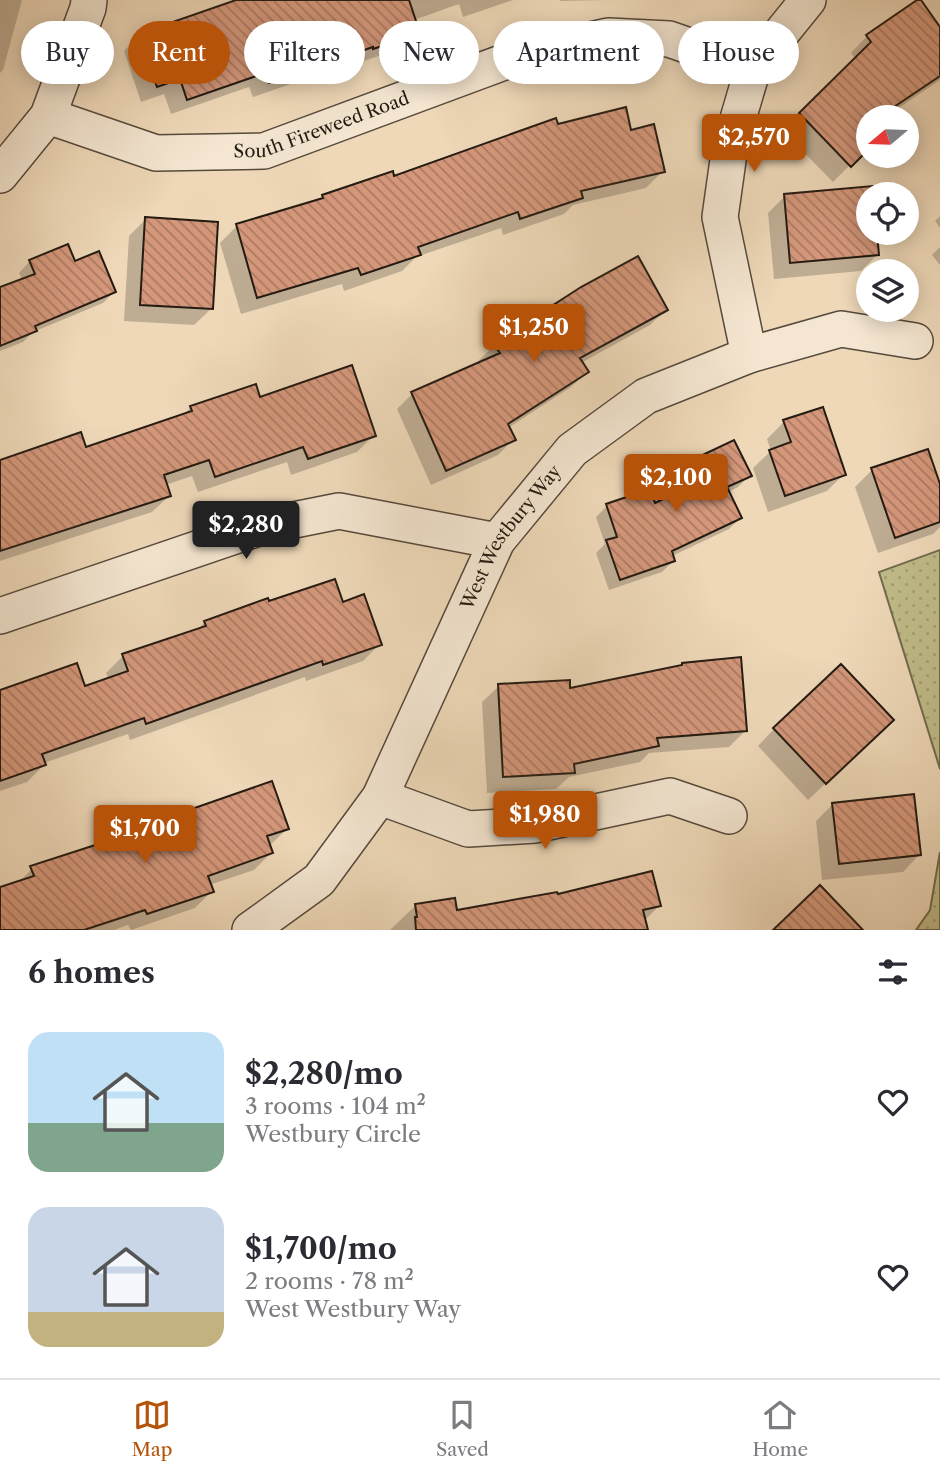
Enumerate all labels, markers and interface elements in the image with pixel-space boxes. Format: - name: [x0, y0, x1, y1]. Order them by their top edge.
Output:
- chip: Buy: [21, 21, 114, 84]
- chip: Rent: [128, 21, 230, 84]
- chip: Filters: [244, 21, 365, 84]
- chip: New: [379, 21, 479, 84]
- chip: Apartment: [493, 21, 664, 84]
- chip: House: [678, 21, 799, 84]
- street label: South Fireweed Road: [233, 87, 412, 163]
- north arrow: [856, 105, 919, 168]
- map controls: [856, 105, 919, 322]
- pin: $2,570: [697, 114, 811, 174]
- text: $2,570: [718, 123, 790, 151]
- button: locate: [856, 182, 919, 245]
- button: layers: [856, 259, 919, 322]
- pin: $1,250: [477, 304, 591, 364]
- text: $1,250: [499, 313, 569, 341]
- pin: $2,100: [619, 454, 733, 514]
- street label: West Westbury Way: [456, 460, 566, 614]
- text: $2,100: [640, 463, 712, 491]
- pin: $2,280: [189, 502, 303, 561]
- text: $2,280: [208, 510, 284, 538]
- pin: $1,980: [488, 792, 602, 851]
- text: $1,980: [509, 800, 581, 828]
- pin: $1,700: [88, 806, 202, 865]
- text: $1,700: [110, 814, 180, 842]
- icon: filters: [874, 953, 912, 991]
- text: 6 homes: [28, 954, 155, 991]
- text: $2,280/mo: [245, 1055, 403, 1092]
- icon: home: [84, 1060, 168, 1144]
- icon: heart: [874, 1083, 912, 1121]
- text: 3 rooms · 104 m²: [245, 1092, 426, 1120]
- text: Westbury Circle: [245, 1120, 421, 1148]
- text: $1,700/mo: [245, 1230, 397, 1267]
- icon: home: [84, 1235, 168, 1319]
- icon: heart: [874, 1258, 912, 1296]
- text: 2 rooms · 78 m²: [245, 1267, 414, 1295]
- text: West Westbury Way: [245, 1295, 461, 1323]
- tab: Map: [132, 1396, 173, 1461]
- tab: Saved: [436, 1396, 489, 1461]
- tab: Home: [752, 1396, 808, 1461]

